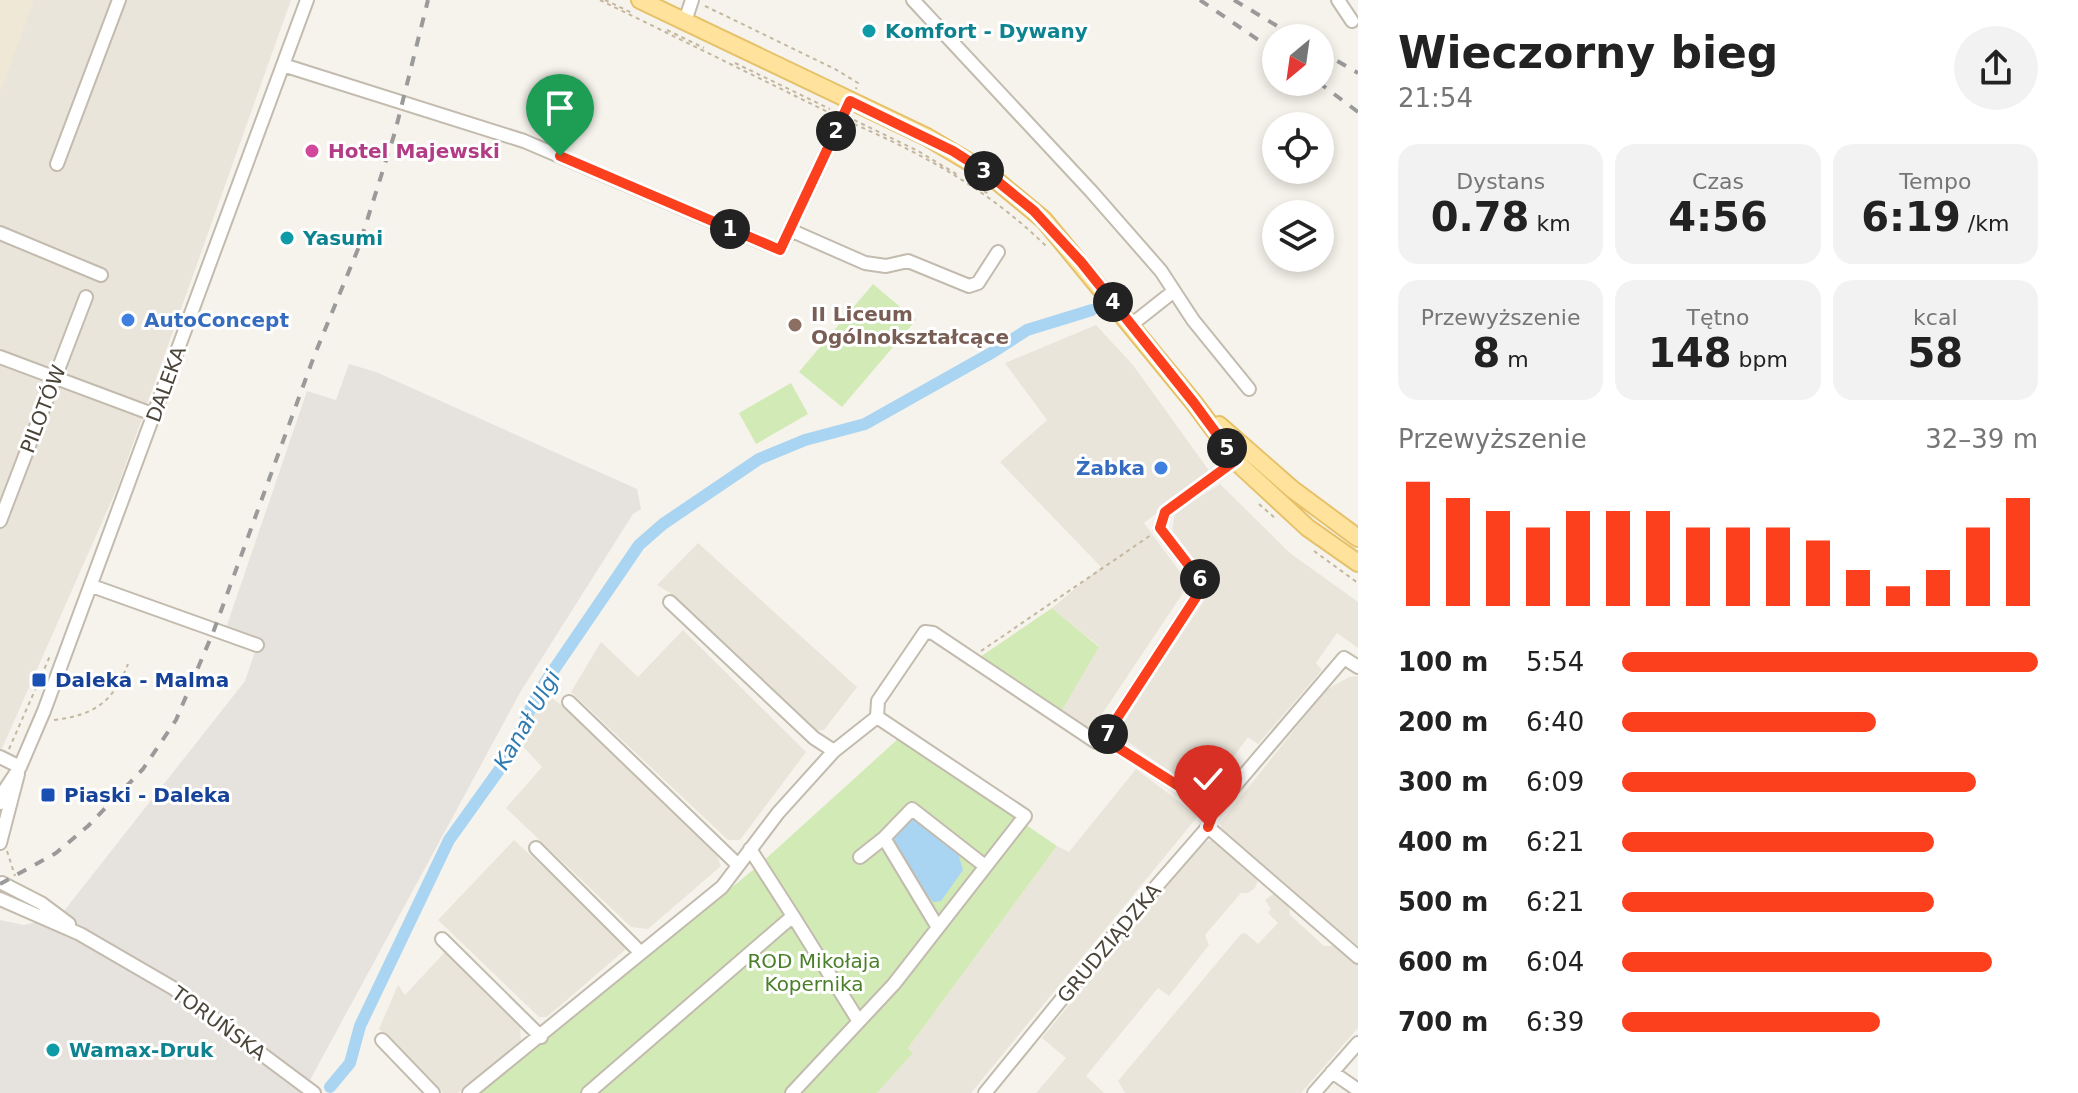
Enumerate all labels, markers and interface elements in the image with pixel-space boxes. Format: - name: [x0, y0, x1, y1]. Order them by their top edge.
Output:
- place label: Komfort - Dywany: [885, 19, 1088, 43]
- marker: Komfort - Dywany: [860, 22, 878, 40]
- north arrow: [1262, 24, 1334, 96]
- map controls: [1262, 24, 1334, 272]
- button: share: [1954, 26, 2038, 110]
- text: Wieczorny bieg: [1398, 27, 1778, 78]
- pin: [526, 74, 594, 156]
- text: 21:54: [1398, 83, 1473, 113]
- icon: arrive: [538, 86, 582, 130]
- pin: 2: [816, 111, 856, 151]
- button: locate: [1262, 112, 1334, 184]
- text: 2: [828, 118, 844, 143]
- place label: Hotel Majewski: [328, 139, 500, 163]
- marker: Hotel Majewski: [303, 142, 321, 160]
- pin: 3: [964, 151, 1004, 191]
- text: 3: [976, 158, 992, 183]
- text: Dystans: [1456, 169, 1545, 194]
- text: Czas: [1692, 169, 1744, 194]
- text: Tempo: [1899, 169, 1971, 194]
- text: 0.78: [1431, 194, 1529, 240]
- text: 4:56: [1668, 194, 1768, 240]
- text: 6:19: [1861, 194, 1961, 240]
- button: layers: [1262, 200, 1334, 272]
- pin: 1: [710, 209, 750, 249]
- text: km: [1529, 211, 1571, 236]
- text: /km: [1961, 211, 2009, 236]
- text: 1: [722, 216, 738, 241]
- place label: Yasumi: [302, 226, 383, 250]
- marker: Yasumi: [278, 229, 296, 247]
- pin: 4: [1093, 282, 1133, 322]
- text: 4: [1105, 289, 1121, 314]
- place label: II Liceum Ogólnokształcące: [811, 302, 1009, 349]
- text: Przewyższenie: [1421, 305, 1581, 330]
- text: Tętno: [1686, 305, 1750, 330]
- text: kcal: [1913, 305, 1958, 330]
- place label: AutoConcept: [144, 308, 289, 332]
- marker: AutoConcept: [119, 311, 137, 329]
- marker: II Liceum Ogólnokształcące: [786, 316, 804, 334]
- text: 8: [1473, 330, 1500, 376]
- text: 148: [1648, 330, 1732, 376]
- text: 58: [1907, 330, 1963, 376]
- street label: DALEKA: [141, 343, 191, 425]
- text: m: [1500, 347, 1529, 372]
- text: bpm: [1732, 347, 1788, 372]
- street label: PILOTÓW: [15, 362, 71, 456]
- text: Przewyższenie: [1398, 424, 1587, 454]
- text: 32–39 m: [1925, 424, 2038, 454]
- pin: 5: [1207, 428, 1247, 468]
- text: 5: [1219, 435, 1235, 460]
- place label: Żabka: [1076, 456, 1145, 480]
- marker: Żabka: [1152, 459, 1170, 477]
- pin: 6: [1180, 559, 1220, 599]
- text: 6: [1192, 566, 1208, 591]
- text: 100 m: [1398, 647, 1488, 677]
- text: 5:54: [1526, 647, 1584, 677]
- water label: Kanał Ulgi: [489, 666, 565, 774]
- place label: Daleka - Malma: [55, 668, 229, 692]
- marker: Daleka - Malma: [30, 671, 48, 689]
- text: 200 m: [1398, 707, 1488, 737]
- text: 6:40: [1526, 707, 1584, 737]
- pin: 7: [1088, 714, 1128, 754]
- text: 7: [1100, 721, 1116, 746]
- pin: [1174, 745, 1242, 827]
- icon: check: [1186, 757, 1230, 801]
- text: 300 m: [1398, 767, 1488, 797]
- text: 6:09: [1526, 767, 1584, 797]
- place label: Piaski - Daleka: [64, 783, 231, 807]
- marker: Piaski - Daleka: [39, 786, 57, 804]
- text: 400 m: [1398, 827, 1488, 857]
- text: 6:21: [1526, 827, 1584, 857]
- street label: GRUDZIĄDZKA: [1052, 878, 1166, 1008]
- text: 500 m: [1398, 887, 1488, 917]
- text: 6:21: [1526, 887, 1584, 917]
- text: 600 m: [1398, 947, 1488, 977]
- text: 6:04: [1526, 947, 1584, 977]
- park label: ROD Mikołaja Kopernika: [747, 949, 881, 996]
- street label: TORUŃSKA: [166, 980, 271, 1065]
- text: 700 m: [1398, 1007, 1488, 1037]
- text: 6:39: [1526, 1007, 1584, 1037]
- place label: Wamax-Druk: [69, 1038, 214, 1062]
- marker: Wamax-Druk: [44, 1041, 62, 1059]

